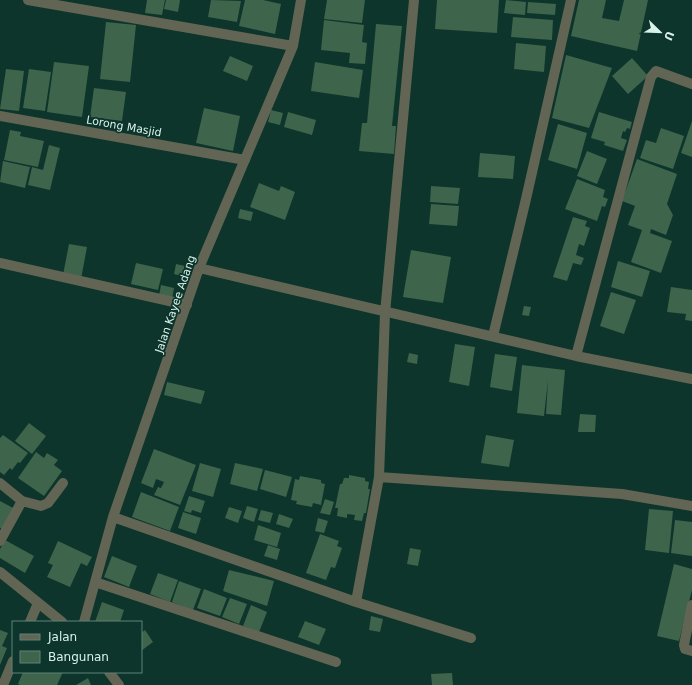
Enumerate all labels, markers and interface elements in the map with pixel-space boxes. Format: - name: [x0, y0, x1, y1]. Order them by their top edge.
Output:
- north arrow: [640, 12, 680, 52]
- text: U: [661, 29, 676, 42]
- street label: Lorong Masjid: [85, 113, 163, 140]
- street label: Jalan Kayee Adang: [152, 254, 198, 356]
- legend: [12, 621, 142, 673]
- text: Jalan: [47, 630, 77, 644]
- text: Bangunan: [48, 650, 109, 664]

